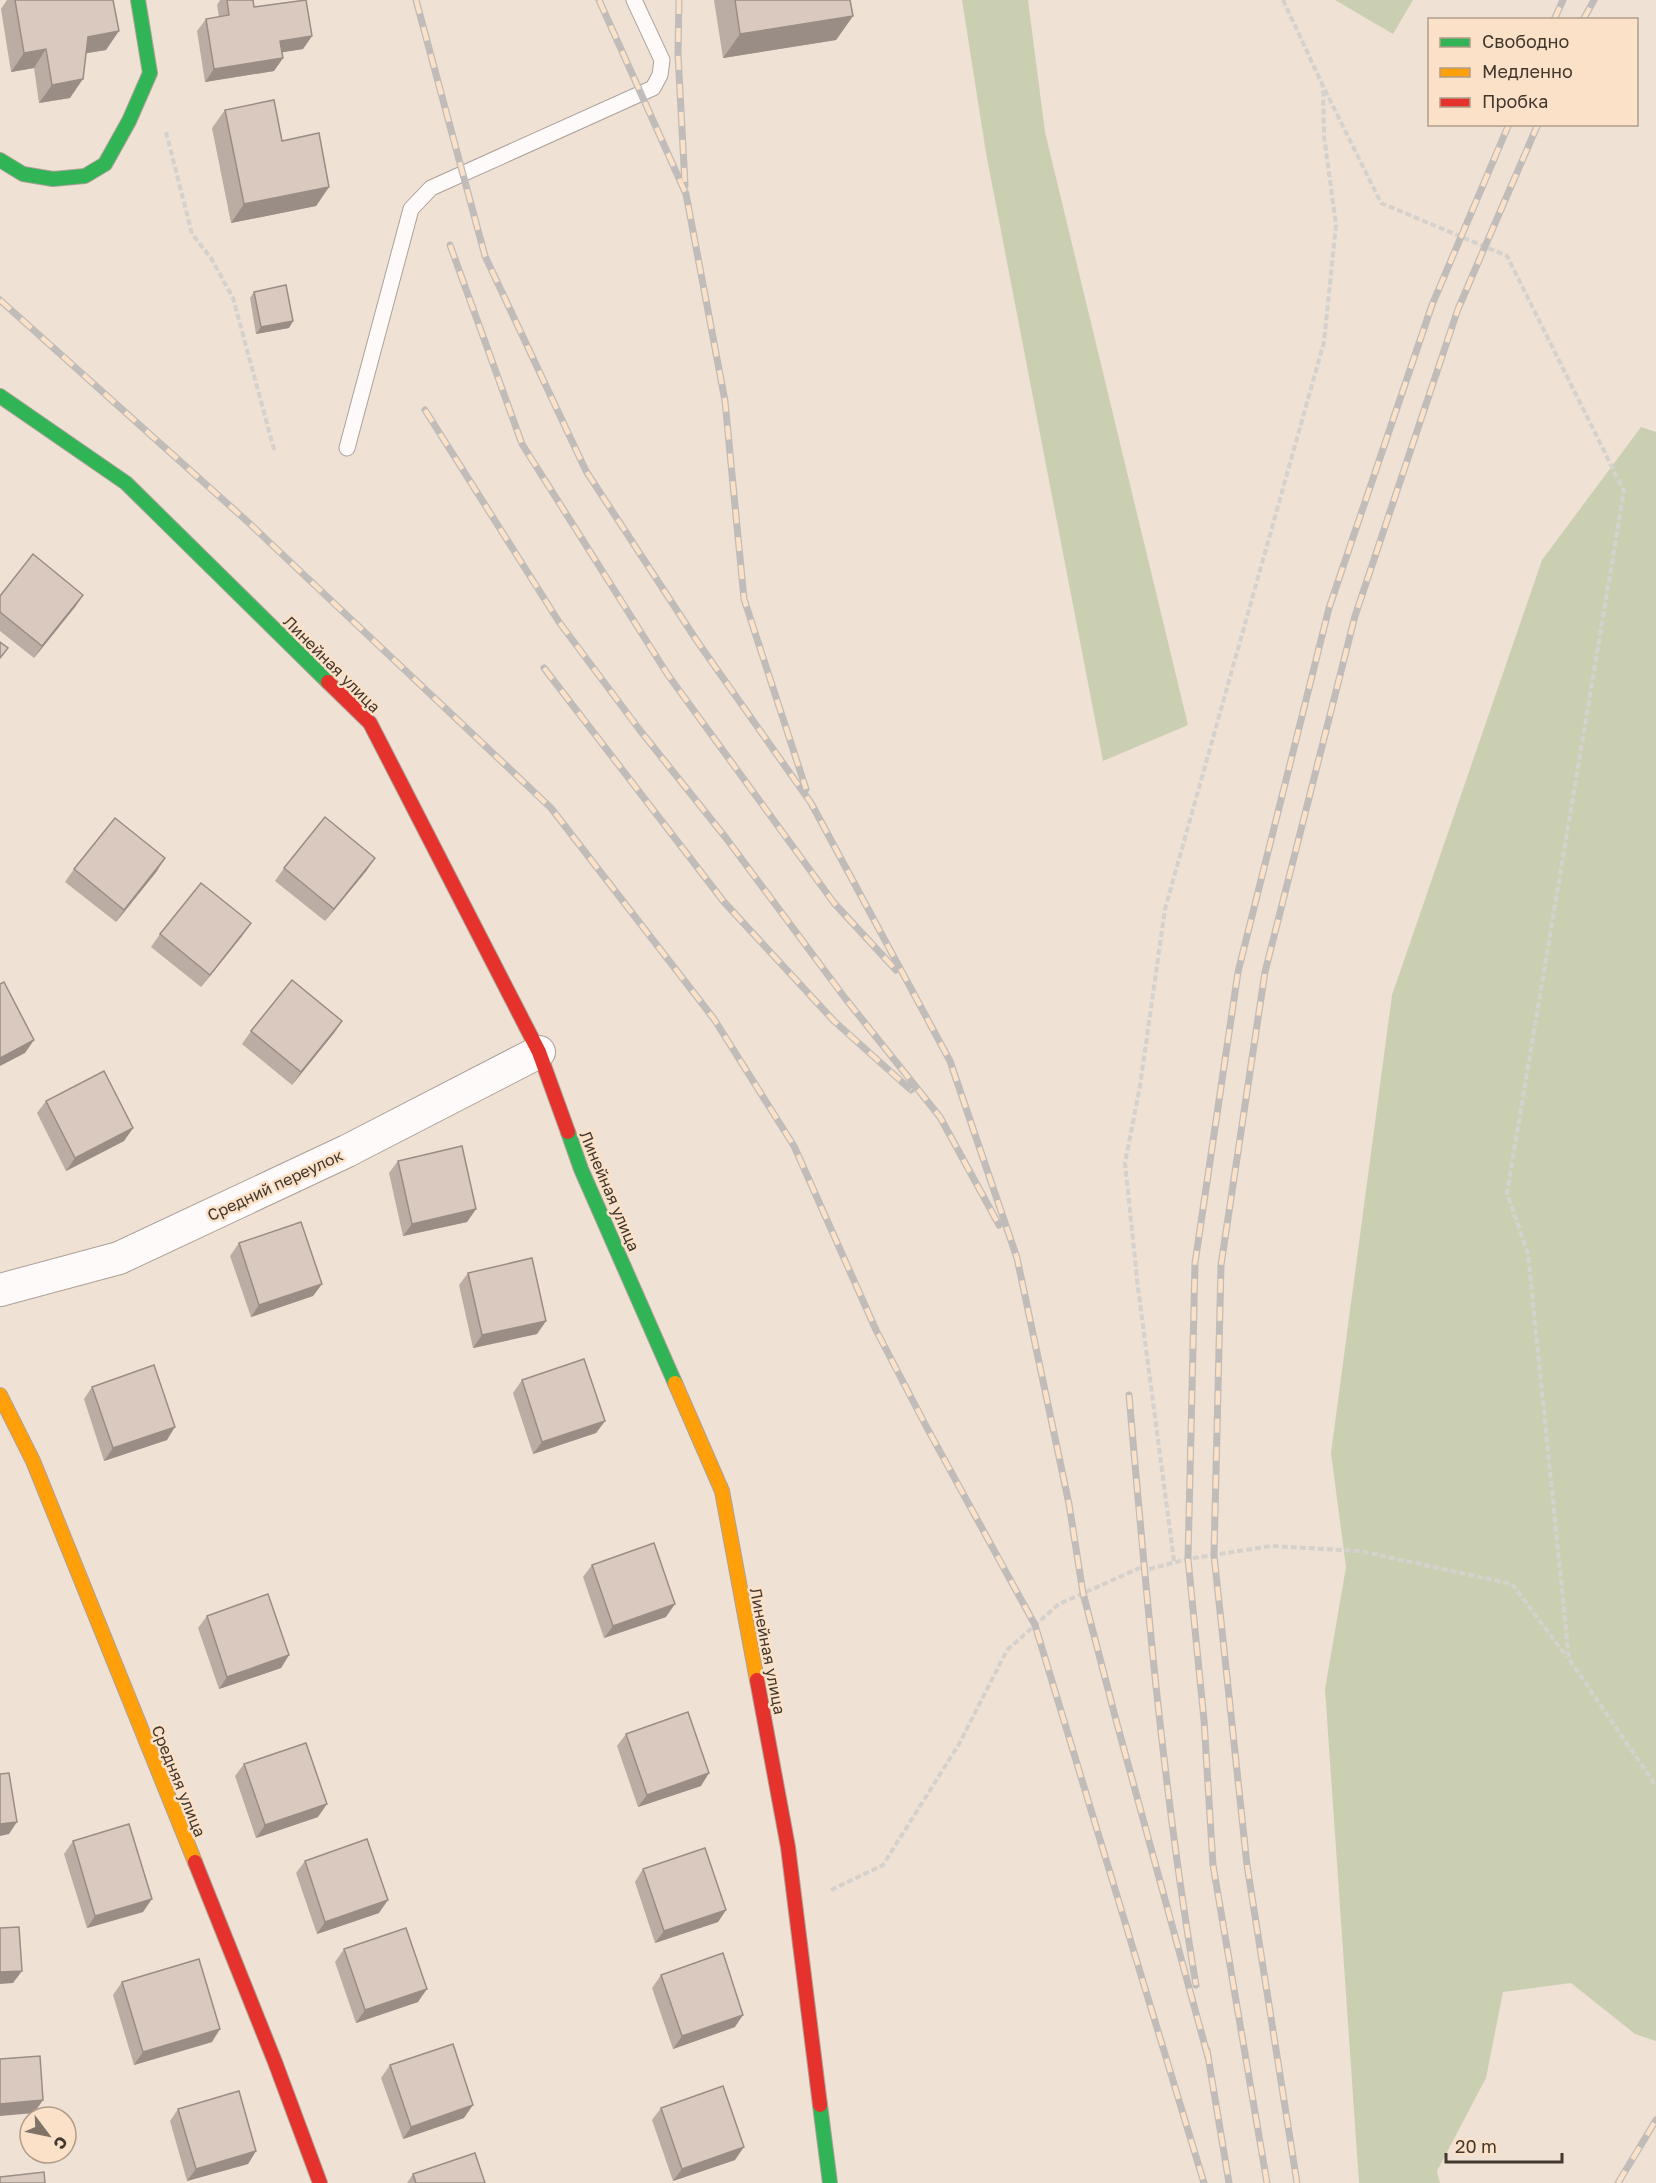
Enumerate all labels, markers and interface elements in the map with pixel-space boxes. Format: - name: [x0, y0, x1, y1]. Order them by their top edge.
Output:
- legend: [1428, 18, 1638, 126]
- text: Свободно: [1482, 30, 1569, 52]
- text: Медленно: [1482, 60, 1573, 82]
- text: Пробка: [1482, 90, 1548, 112]
- street label: Линейная улица: [279, 611, 385, 717]
- street label: Линейная улица: [576, 1128, 644, 1254]
- street label: Средний переулок: [204, 1145, 346, 1225]
- street label: Линейная улица: [746, 1586, 790, 1716]
- street label: Средняя улица: [148, 1722, 210, 1840]
- north arrow: [18, 2105, 78, 2165]
- scale bar: [1446, 2126, 1562, 2164]
- text: С: [49, 2133, 72, 2153]
- text: 20 m: [1455, 2135, 1497, 2157]

